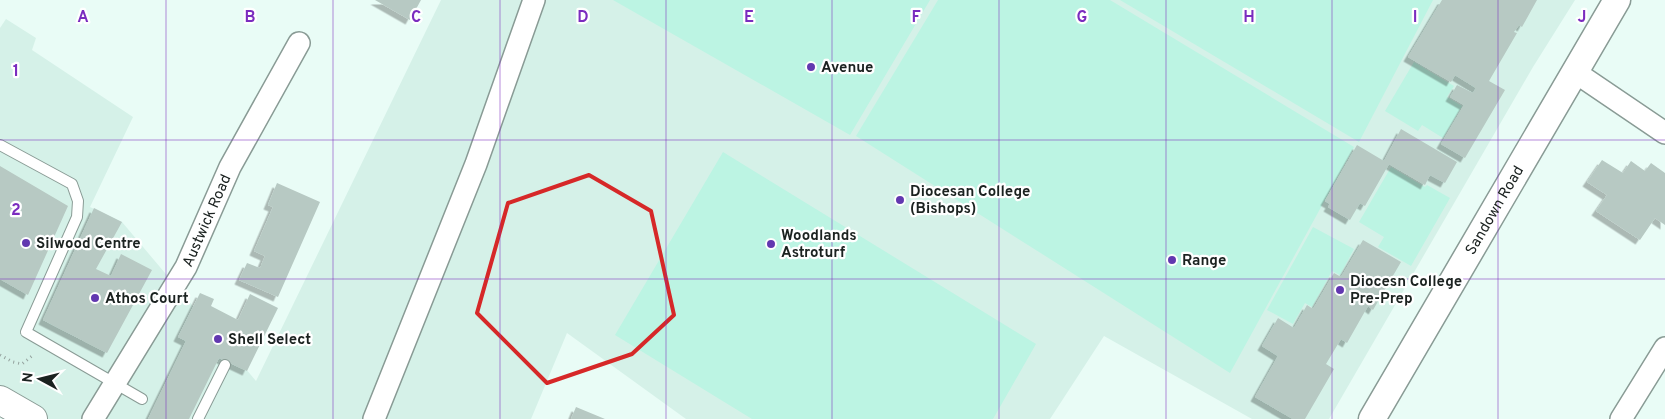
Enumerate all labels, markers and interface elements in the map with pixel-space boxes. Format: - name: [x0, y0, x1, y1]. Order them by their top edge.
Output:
- text: A: [77, 8, 89, 28]
- text: B: [244, 8, 256, 28]
- text: C: [411, 8, 421, 28]
- text: D: [577, 8, 589, 28]
- text: E: [744, 8, 754, 28]
- text: F: [911, 8, 921, 28]
- text: G: [1077, 8, 1087, 28]
- text: H: [1243, 8, 1255, 28]
- text: I: [1413, 8, 1417, 28]
- text: J: [1578, 8, 1586, 28]
- place label: Avenue: [821, 59, 873, 78]
- marker: Avenue: [805, 61, 817, 73]
- text: 1: [13, 62, 19, 82]
- street label: Sandown Road: [1462, 163, 1529, 259]
- street label: Austwick Road: [179, 172, 237, 270]
- place label: Diocesan College (Bishops): [910, 183, 1030, 219]
- marker: Diocesan College (Bishops): [894, 194, 906, 206]
- text: 2: [11, 201, 21, 221]
- place label: Woodlands Astroturf: [781, 227, 857, 263]
- place label: Silwood Centre: [36, 235, 141, 254]
- marker: Silwood Centre: [20, 237, 32, 249]
- marker: Woodlands Astroturf: [765, 238, 777, 250]
- place label: Range: [1182, 252, 1226, 271]
- marker: Range: [1166, 254, 1178, 266]
- place label: Diocesn College Pre-Prep: [1350, 273, 1462, 309]
- marker: Diocesn College Pre-Prep: [1334, 284, 1346, 296]
- place label: Athos Court: [105, 290, 189, 309]
- marker: Athos Court: [89, 292, 101, 304]
- place label: Shell Select: [228, 331, 311, 350]
- marker: Shell Select: [212, 333, 224, 345]
- north arrow: [15, 354, 65, 404]
- text: N: [20, 372, 38, 384]

